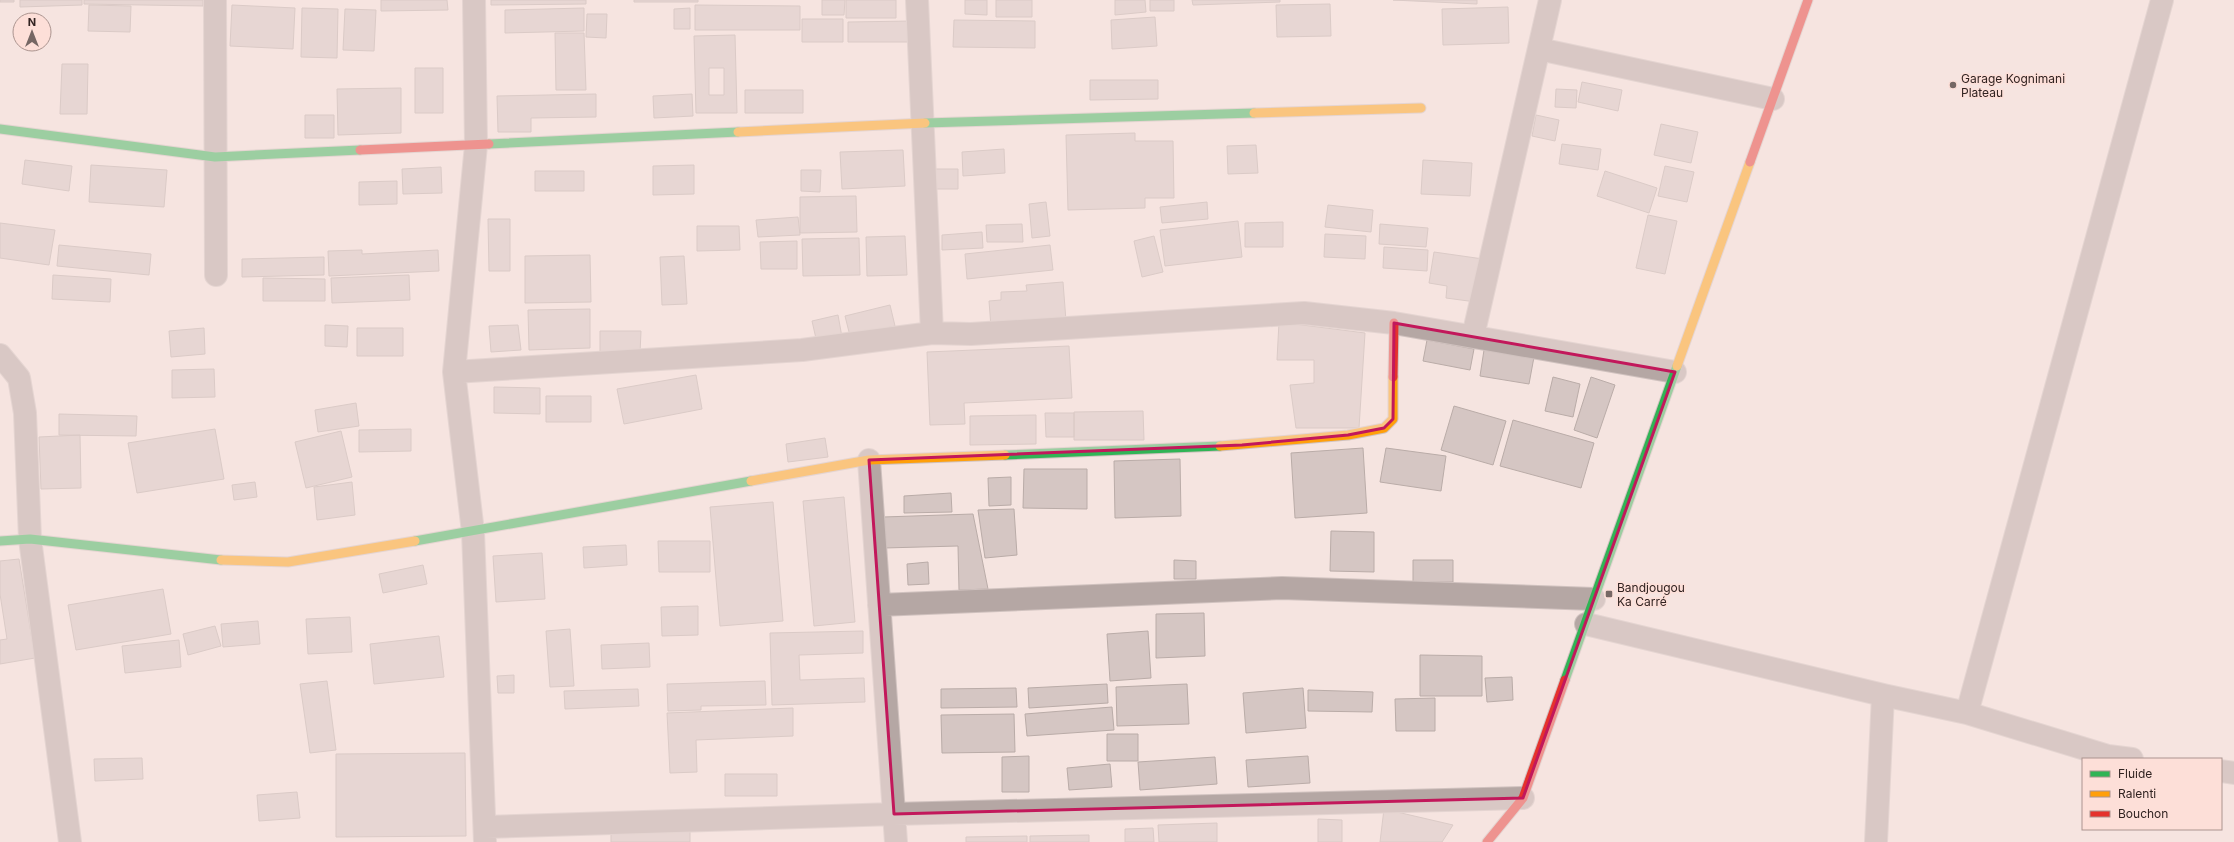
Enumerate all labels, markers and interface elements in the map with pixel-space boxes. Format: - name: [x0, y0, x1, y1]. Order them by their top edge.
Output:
- north arrow: [12, 12, 52, 52]
- text: N: [28, 15, 36, 29]
- place label: Garage Kognimani Plateau: [1961, 71, 2065, 100]
- marker: Garage Kognimani Plateau: [1948, 80, 1958, 90]
- place label: Bandjougou Ka Carré: [1617, 580, 1685, 609]
- marker: Bandjougou Ka Carré: [1604, 589, 1614, 599]
- legend: [2082, 758, 2222, 830]
- text: Fluide: [2118, 766, 2152, 781]
- text: Ralenti: [2118, 786, 2156, 801]
- text: Bouchon: [2118, 806, 2168, 821]

